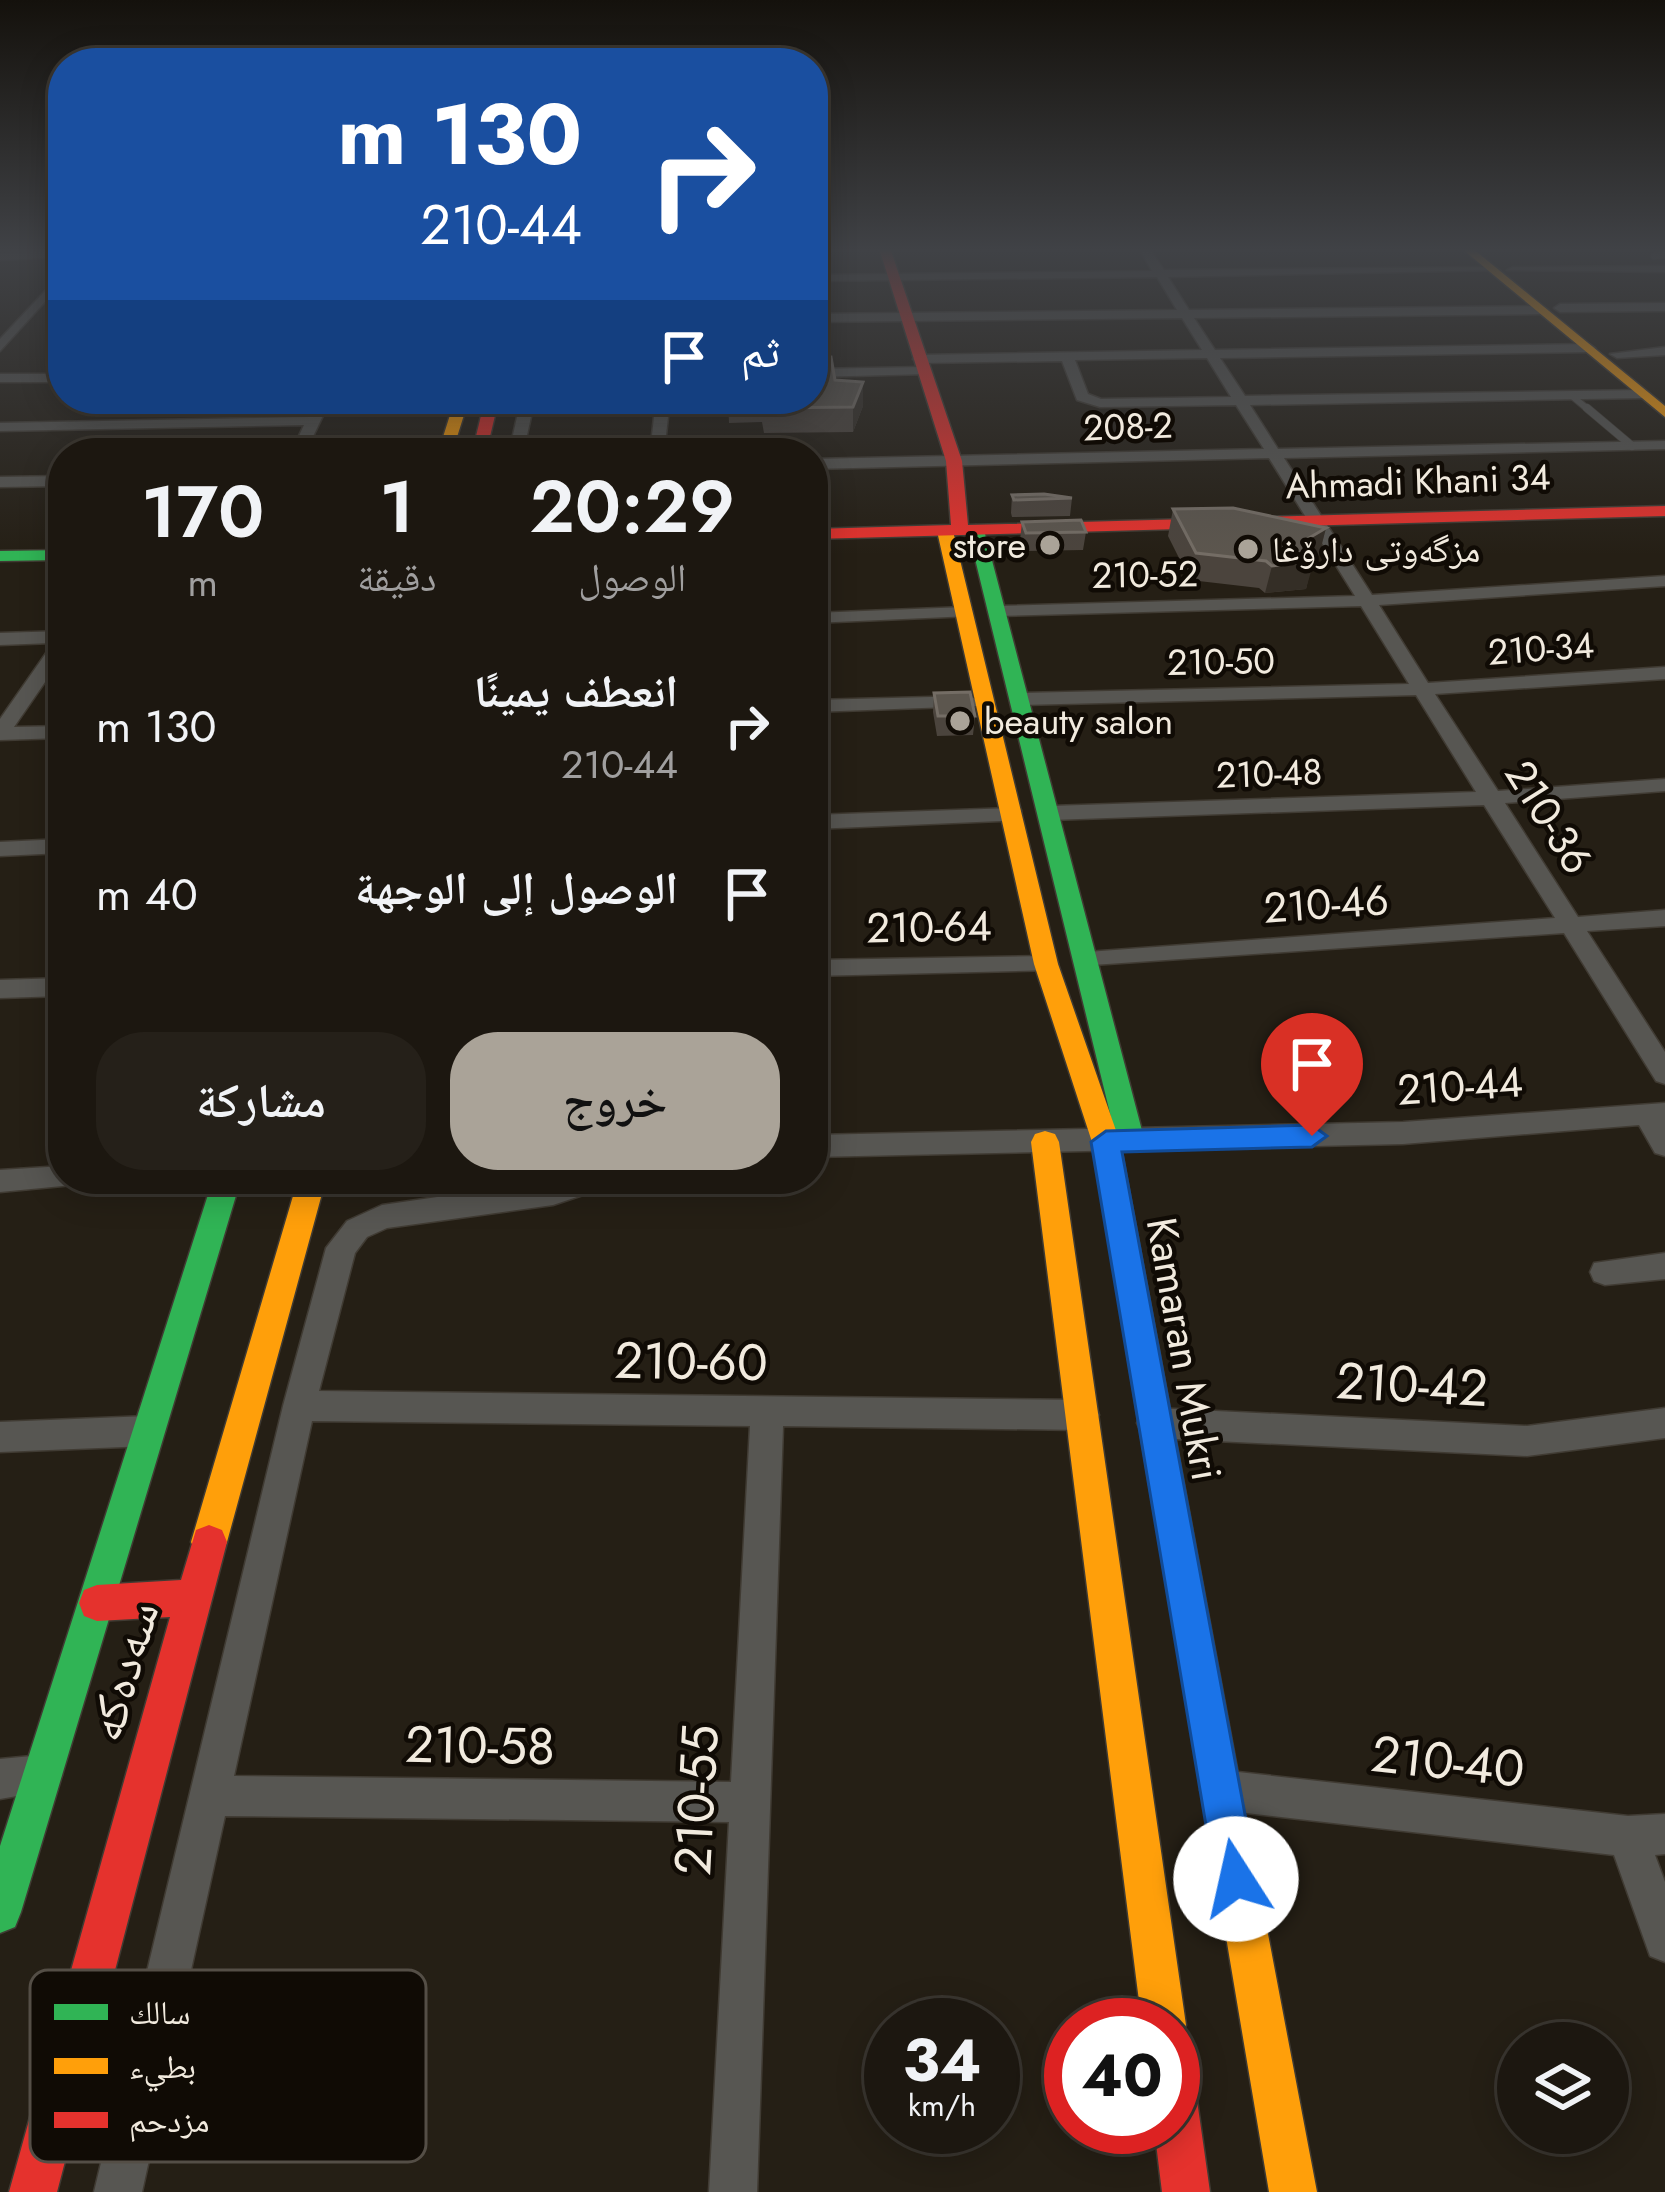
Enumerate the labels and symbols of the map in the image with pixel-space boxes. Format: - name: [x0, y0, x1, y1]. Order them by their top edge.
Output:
- street label: 208-2: [1082, 398, 1174, 454]
- street label: Ahmadi Khani 34: [1285, 450, 1551, 512]
- place label: store: [953, 519, 1026, 571]
- place label: مزگەوتی دارۆغا: [1272, 523, 1480, 575]
- marker: store: [1037, 532, 1063, 558]
- marker: مزگەوتی دارۆغا: [1235, 536, 1261, 562]
- street label: 210-52: [1091, 547, 1199, 601]
- street label: 210-34: [1486, 618, 1596, 678]
- street label: 210-50: [1167, 634, 1275, 688]
- place label: beauty salon: [984, 695, 1173, 747]
- marker: beauty salon: [947, 708, 973, 734]
- street label: 210-48: [1215, 745, 1323, 801]
- street label: 210-36: [1490, 748, 1608, 886]
- street label: 210-46: [1261, 869, 1391, 939]
- street label: 210-64: [866, 895, 992, 959]
- pin: [1261, 1013, 1363, 1136]
- street label: 210-44: [1395, 1051, 1525, 1121]
- street label: Kamaran Mukri: [1131, 1213, 1237, 1485]
- street label: 210-60: [614, 1323, 768, 1399]
- street label: 210-42: [1334, 1343, 1490, 1425]
- street label: سەدەکە: [67, 1592, 177, 1750]
- street label: 210-58: [404, 1707, 556, 1783]
- street label: 210-40: [1368, 1716, 1528, 1806]
- street label: 210-55: [655, 1723, 737, 1877]
- position arrow: [1173, 1816, 1299, 1942]
- legend: [30, 1970, 426, 2162]
- text: سالك: [129, 1989, 190, 2036]
- speed limit sign: 40: [1044, 1998, 1200, 2154]
- text: بطيء: [129, 2043, 196, 2092]
- text: مزدحم: [129, 2097, 209, 2144]

